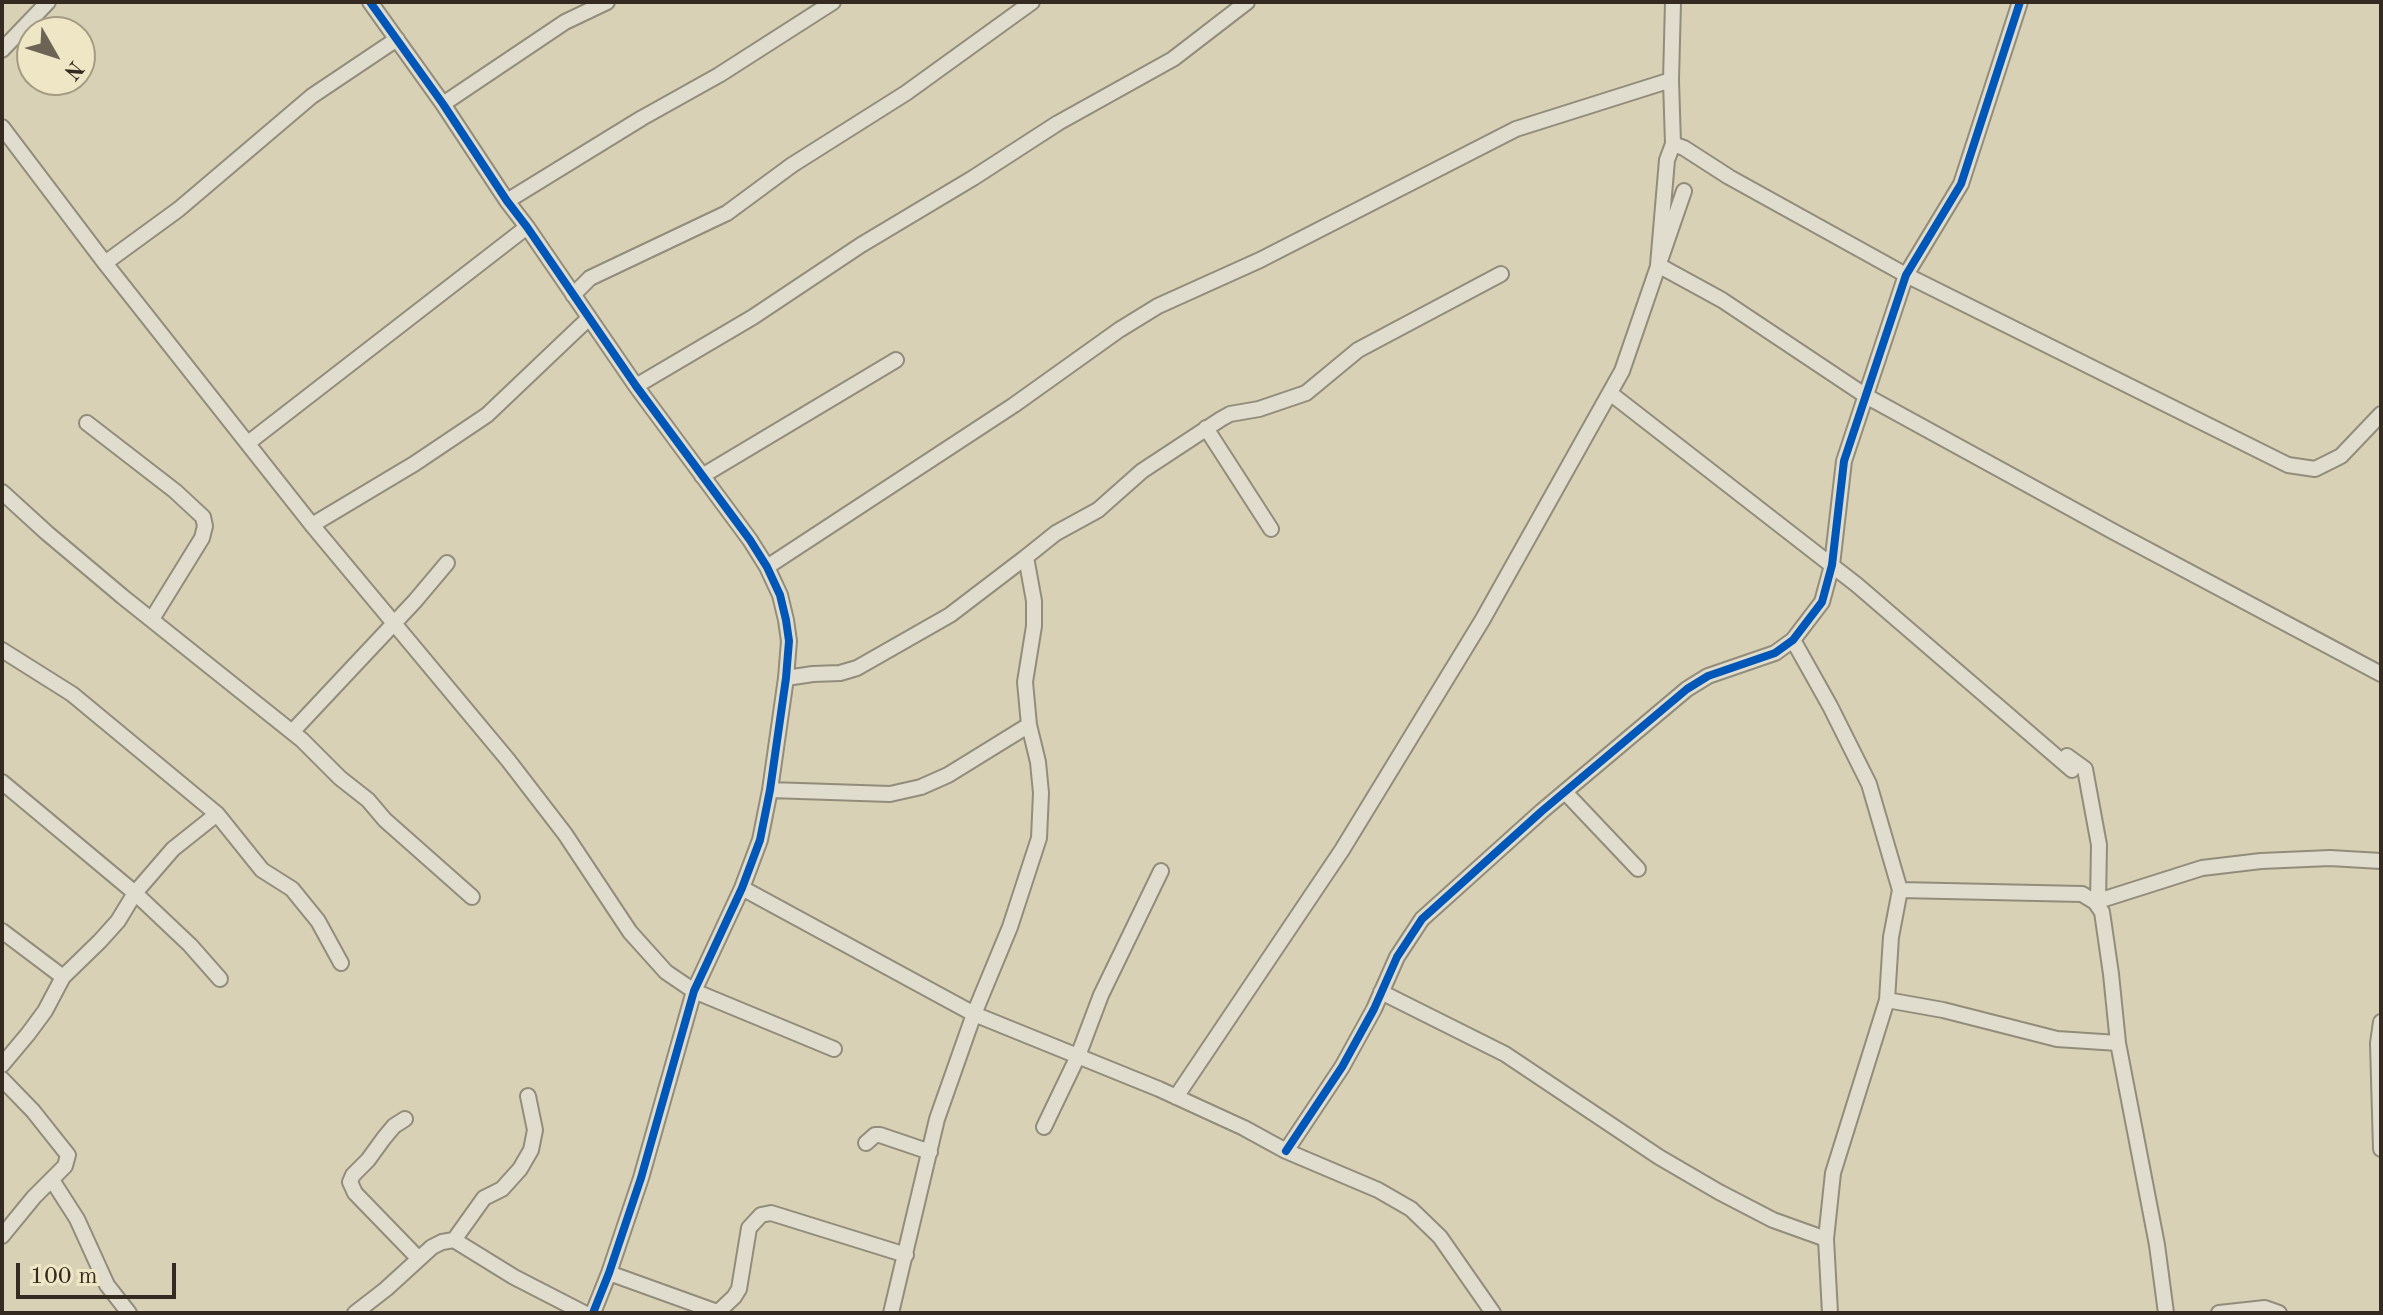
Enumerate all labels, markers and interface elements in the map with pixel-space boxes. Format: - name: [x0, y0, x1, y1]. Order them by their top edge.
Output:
- north arrow: [16, 16, 96, 96]
- text: N: [59, 56, 87, 83]
- scale bar: [20, 1247, 180, 1297]
- text: 100 m: [30, 1265, 98, 1289]

